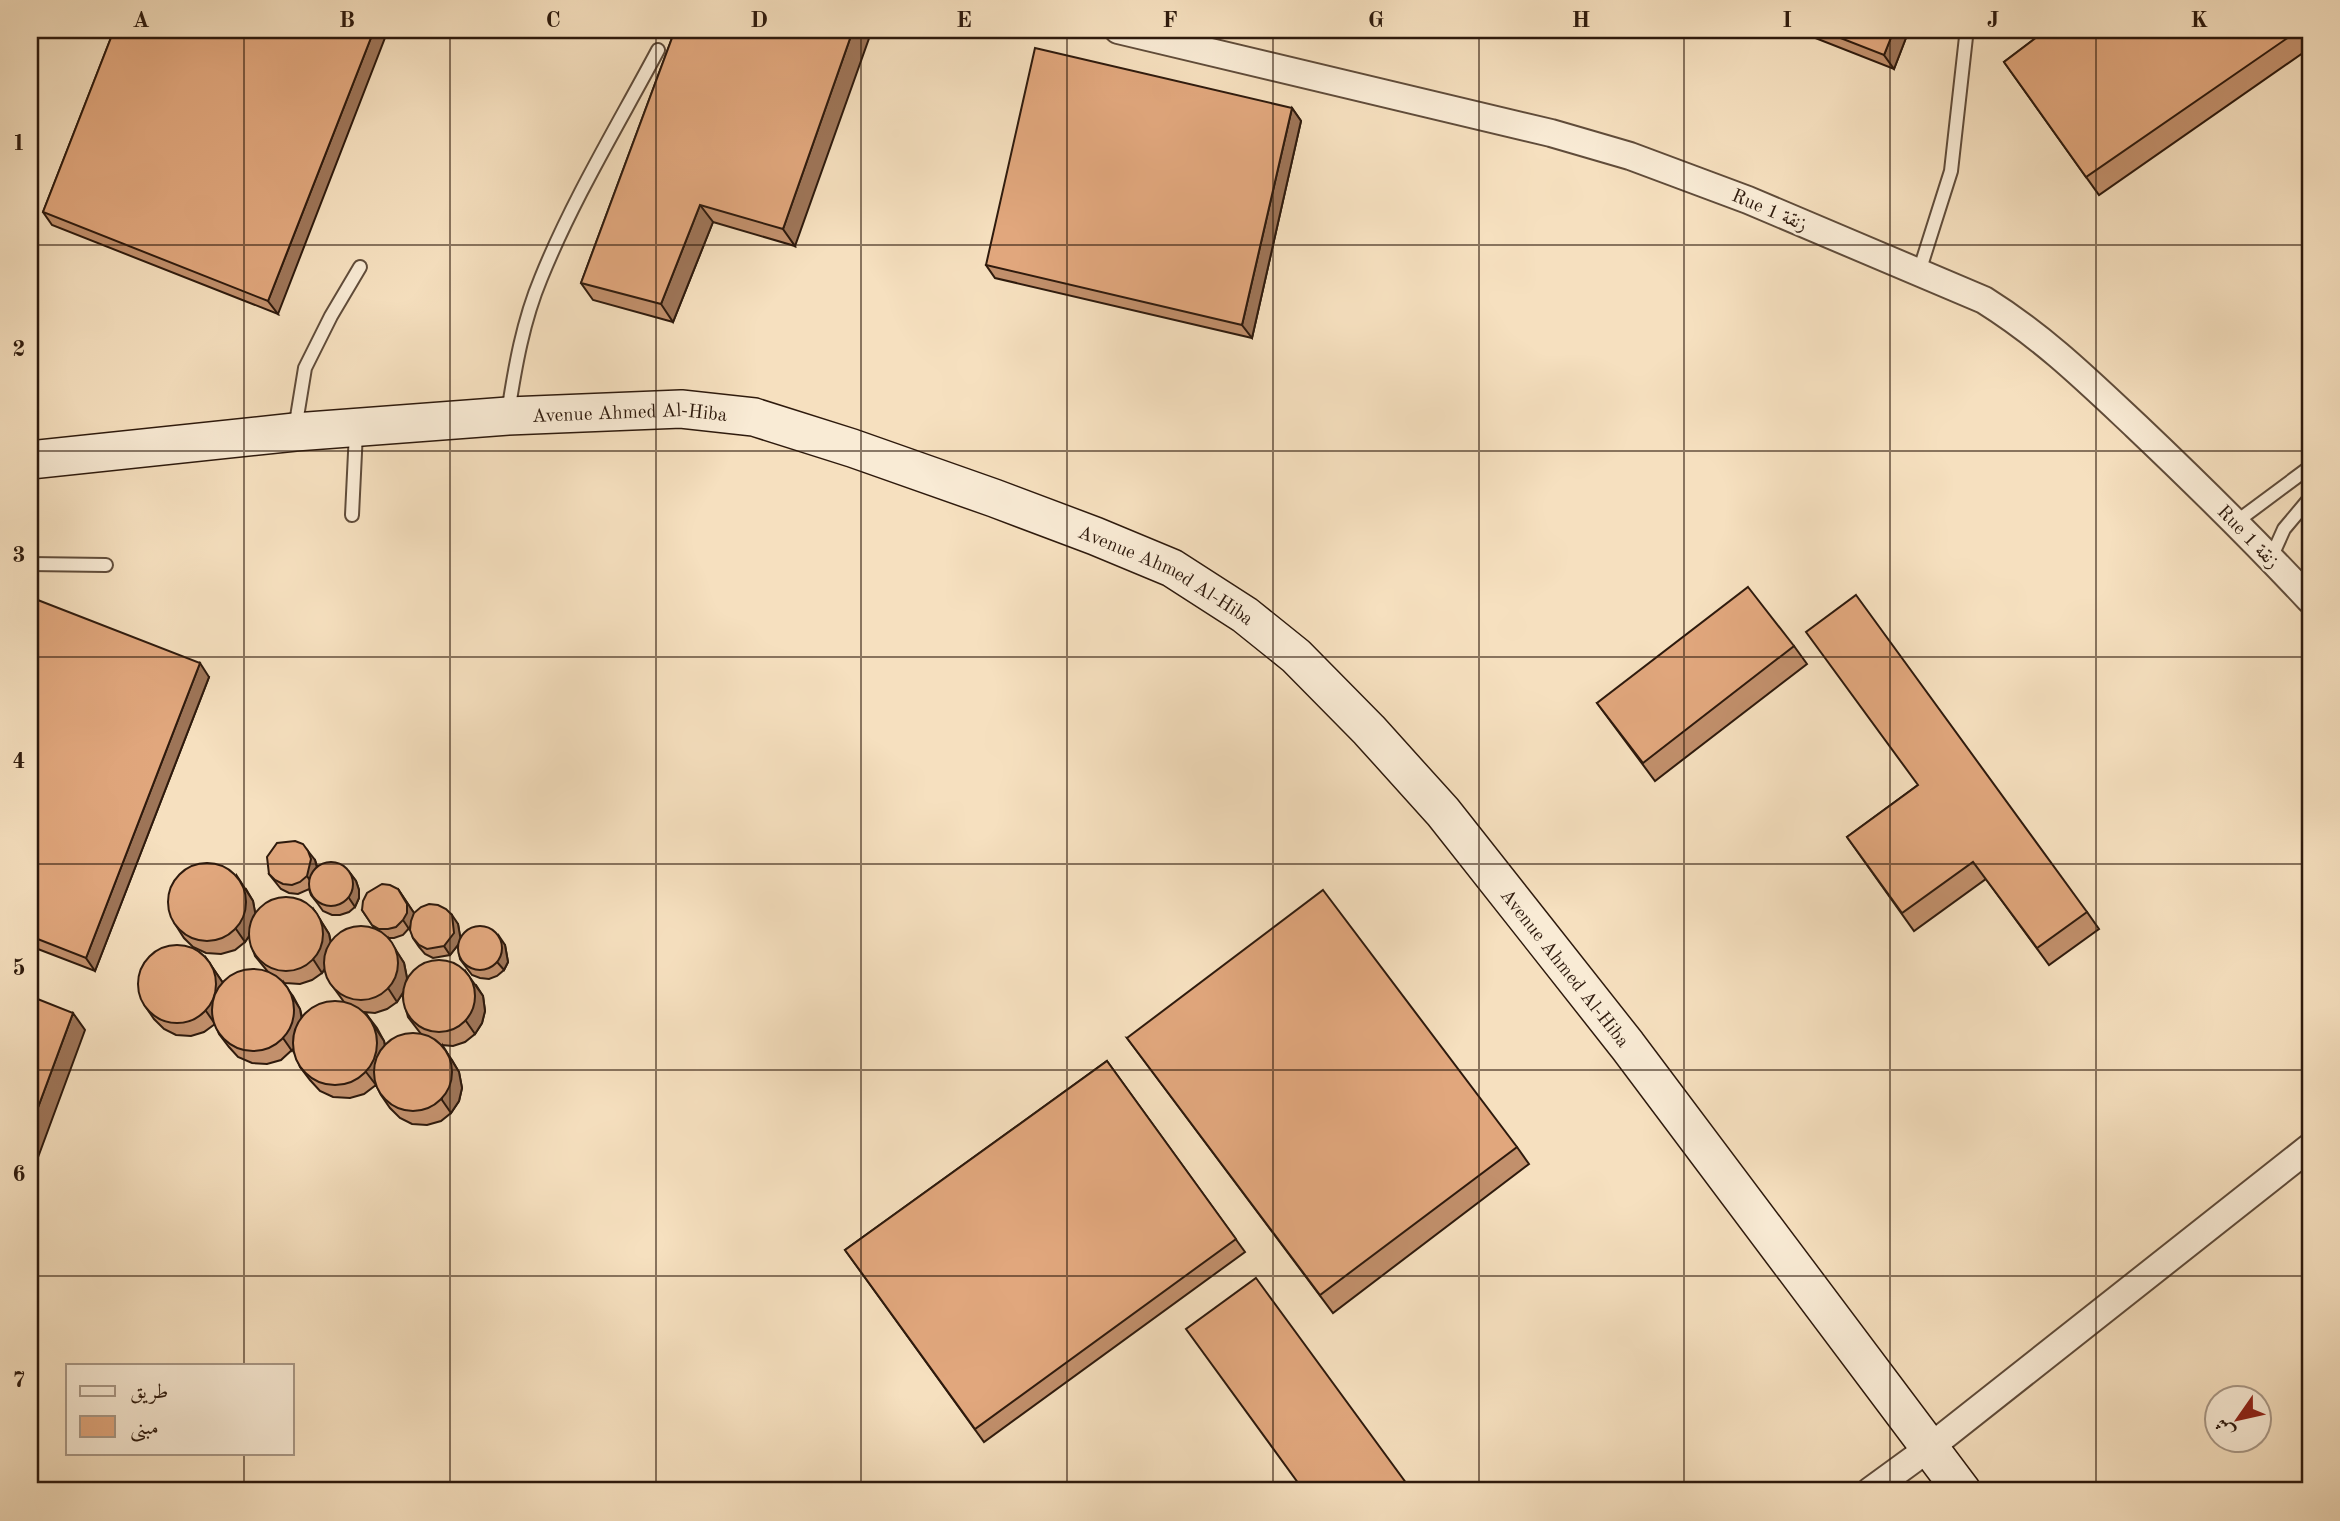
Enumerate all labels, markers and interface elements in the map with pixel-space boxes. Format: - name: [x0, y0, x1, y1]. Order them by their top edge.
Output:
- text: A: [132, 9, 150, 32]
- text: B: [339, 9, 355, 32]
- text: C: [545, 9, 561, 32]
- text: D: [750, 9, 768, 32]
- text: E: [956, 9, 972, 32]
- text: F: [1162, 9, 1178, 32]
- text: G: [1368, 9, 1384, 32]
- text: H: [1572, 9, 1590, 32]
- text: I: [1782, 9, 1792, 32]
- text: J: [1987, 9, 1999, 32]
- text: K: [2190, 9, 2208, 32]
- text: 1: [12, 132, 26, 155]
- street label: Rue 1 زنقة: [1729, 187, 1809, 236]
- text: 2: [12, 338, 26, 361]
- street label: Avenue Ahmed Al-Hiba: [532, 402, 729, 427]
- street label: Rue 1 زنقة: [2213, 502, 2282, 573]
- street label: Avenue Ahmed Al-Hiba: [1075, 524, 1257, 630]
- text: 3: [12, 544, 26, 567]
- text: 4: [12, 750, 26, 773]
- street label: Avenue Ahmed Al-Hiba: [1496, 886, 1632, 1052]
- text: 5: [12, 957, 26, 980]
- text: 6: [12, 1163, 26, 1186]
- legend: [66, 1364, 294, 1454]
- text: 7: [12, 1369, 26, 1392]
- text: طريق: [130, 1382, 168, 1404]
- north arrow: [2204, 1384, 2274, 1454]
- text: ش: [2213, 1414, 2239, 1440]
- text: مبنى: [130, 1418, 159, 1442]

